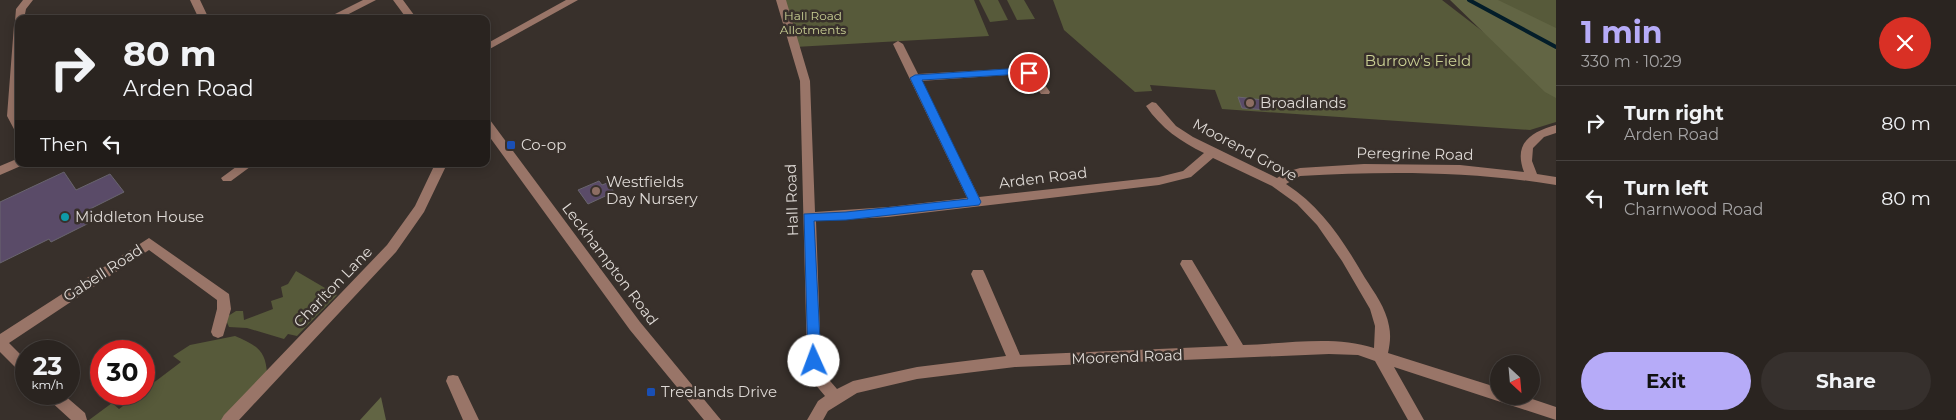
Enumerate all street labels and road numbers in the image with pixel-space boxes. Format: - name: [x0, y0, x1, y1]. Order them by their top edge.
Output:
- street label: Moorend Grove: [1190, 114, 1301, 185]
- street label: Peregrine Road: [1356, 143, 1474, 164]
- street label: Arden Road: [998, 163, 1088, 192]
- street label: Hall Road: [781, 164, 802, 236]
- street label: Leckhampton Road: [558, 199, 663, 329]
- street label: Gabell Road: [59, 240, 146, 305]
- street label: Charlton Lane: [289, 242, 376, 331]
- street label: Moorend Road: [1071, 345, 1183, 368]

